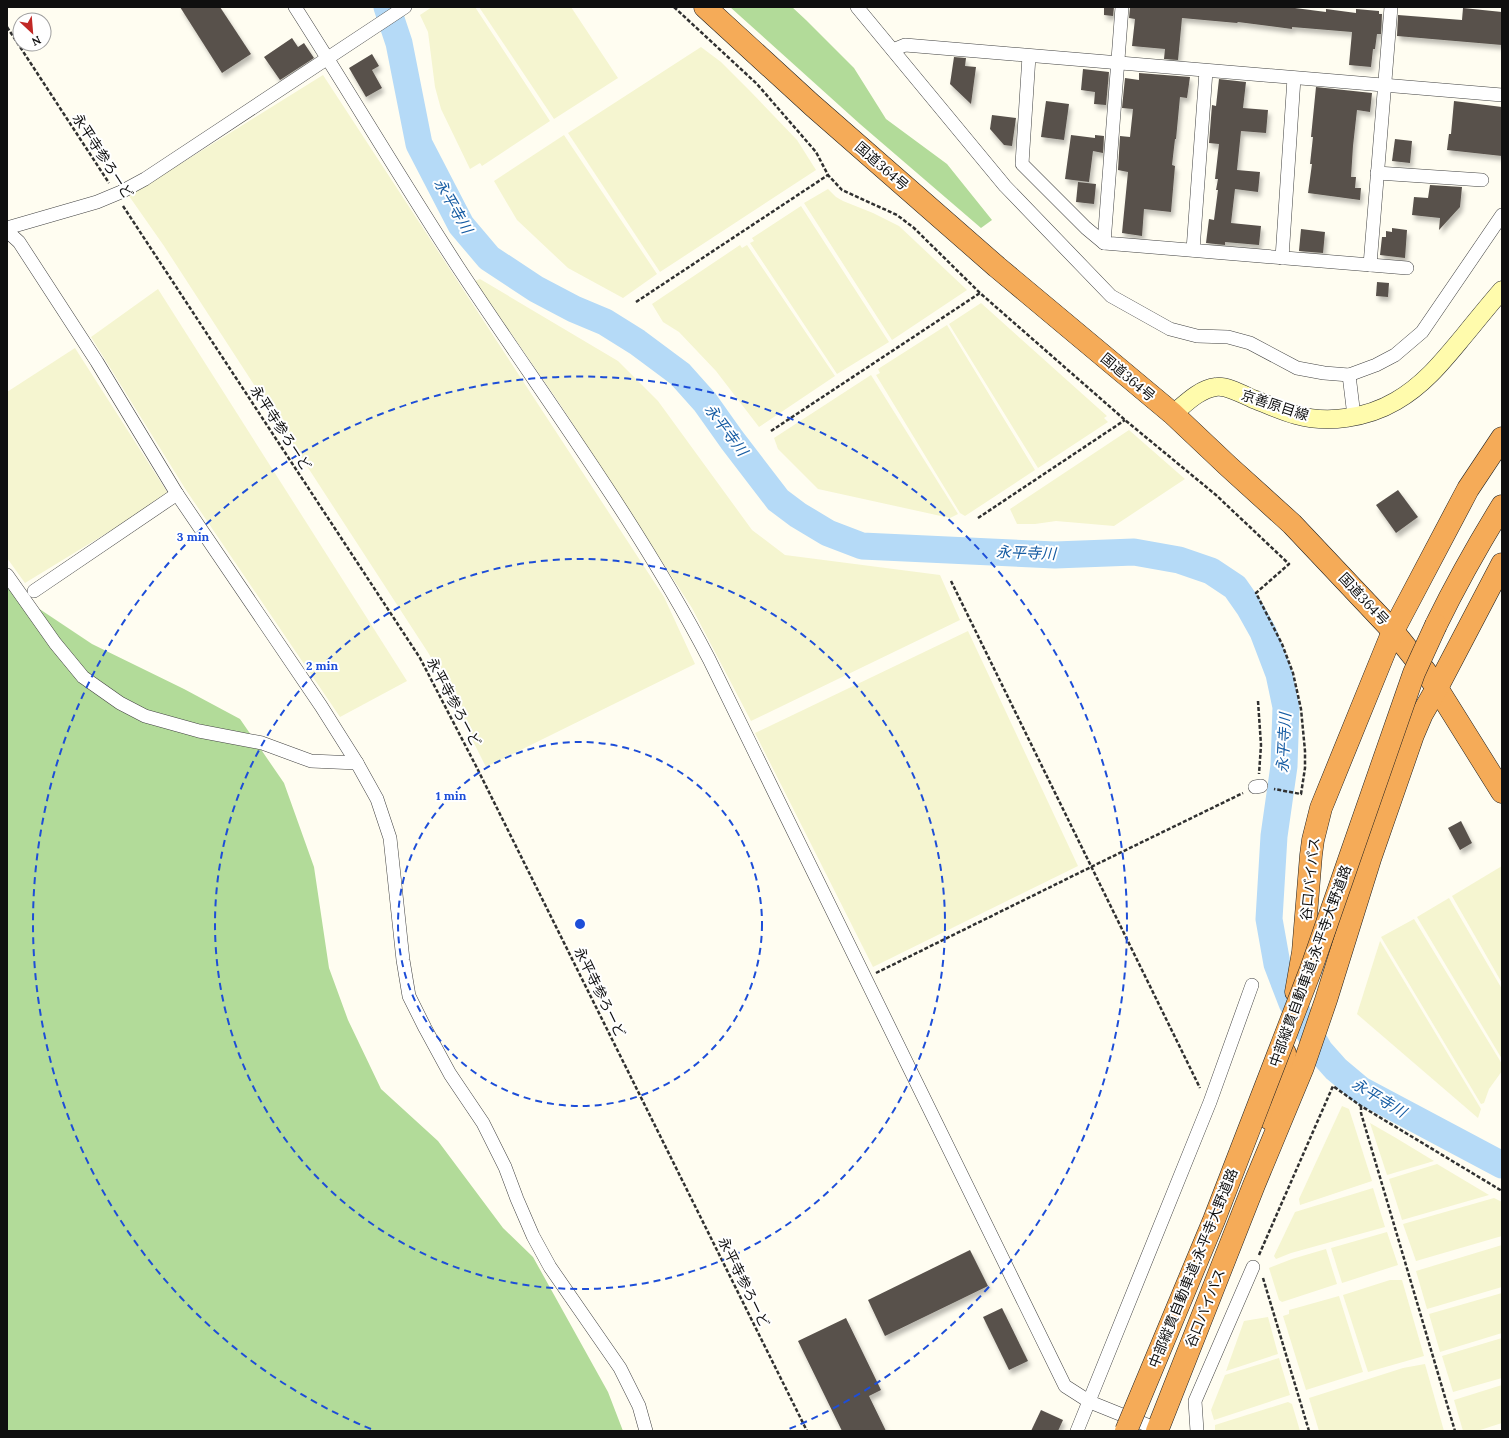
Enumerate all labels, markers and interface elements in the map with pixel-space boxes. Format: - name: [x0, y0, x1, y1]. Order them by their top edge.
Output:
- north arrow: [12, 12, 52, 52]
- text: N: [29, 33, 43, 49]
- street label: 永平寺参ろーど: [69, 110, 137, 202]
- street label: 国道364号: [851, 138, 913, 194]
- water label: 永平寺川: [430, 175, 478, 238]
- street label: 国道364号: [1097, 349, 1159, 405]
- street label: 永平寺参ろーど: [247, 382, 315, 474]
- street label: 京善原目線: [1239, 386, 1311, 424]
- water label: 永平寺川: [701, 400, 753, 461]
- text: 3 min: [177, 529, 210, 544]
- water label: 永平寺川: [996, 542, 1058, 563]
- street label: 国道364号: [1335, 569, 1393, 629]
- street label: 永平寺参ろーど: [423, 655, 485, 749]
- text: 2 min: [306, 658, 338, 673]
- water label: 永平寺川: [1272, 711, 1295, 773]
- text: 1 min: [436, 788, 467, 803]
- street label: 谷口バイパス: [1297, 836, 1323, 922]
- street label: 中部縦貫自動車道;永平寺大野道路: [1265, 863, 1355, 1069]
- centre of rings: [573, 917, 587, 931]
- street label: 永平寺参ろーど: [570, 944, 630, 1040]
- water label: 永平寺川: [1349, 1074, 1412, 1122]
- street label: 中部縦貫自動車道;永平寺大野道路: [1145, 1166, 1241, 1370]
- street label: 永平寺参ろーど: [714, 1234, 774, 1330]
- street label: 谷口バイパス: [1181, 1266, 1229, 1350]

